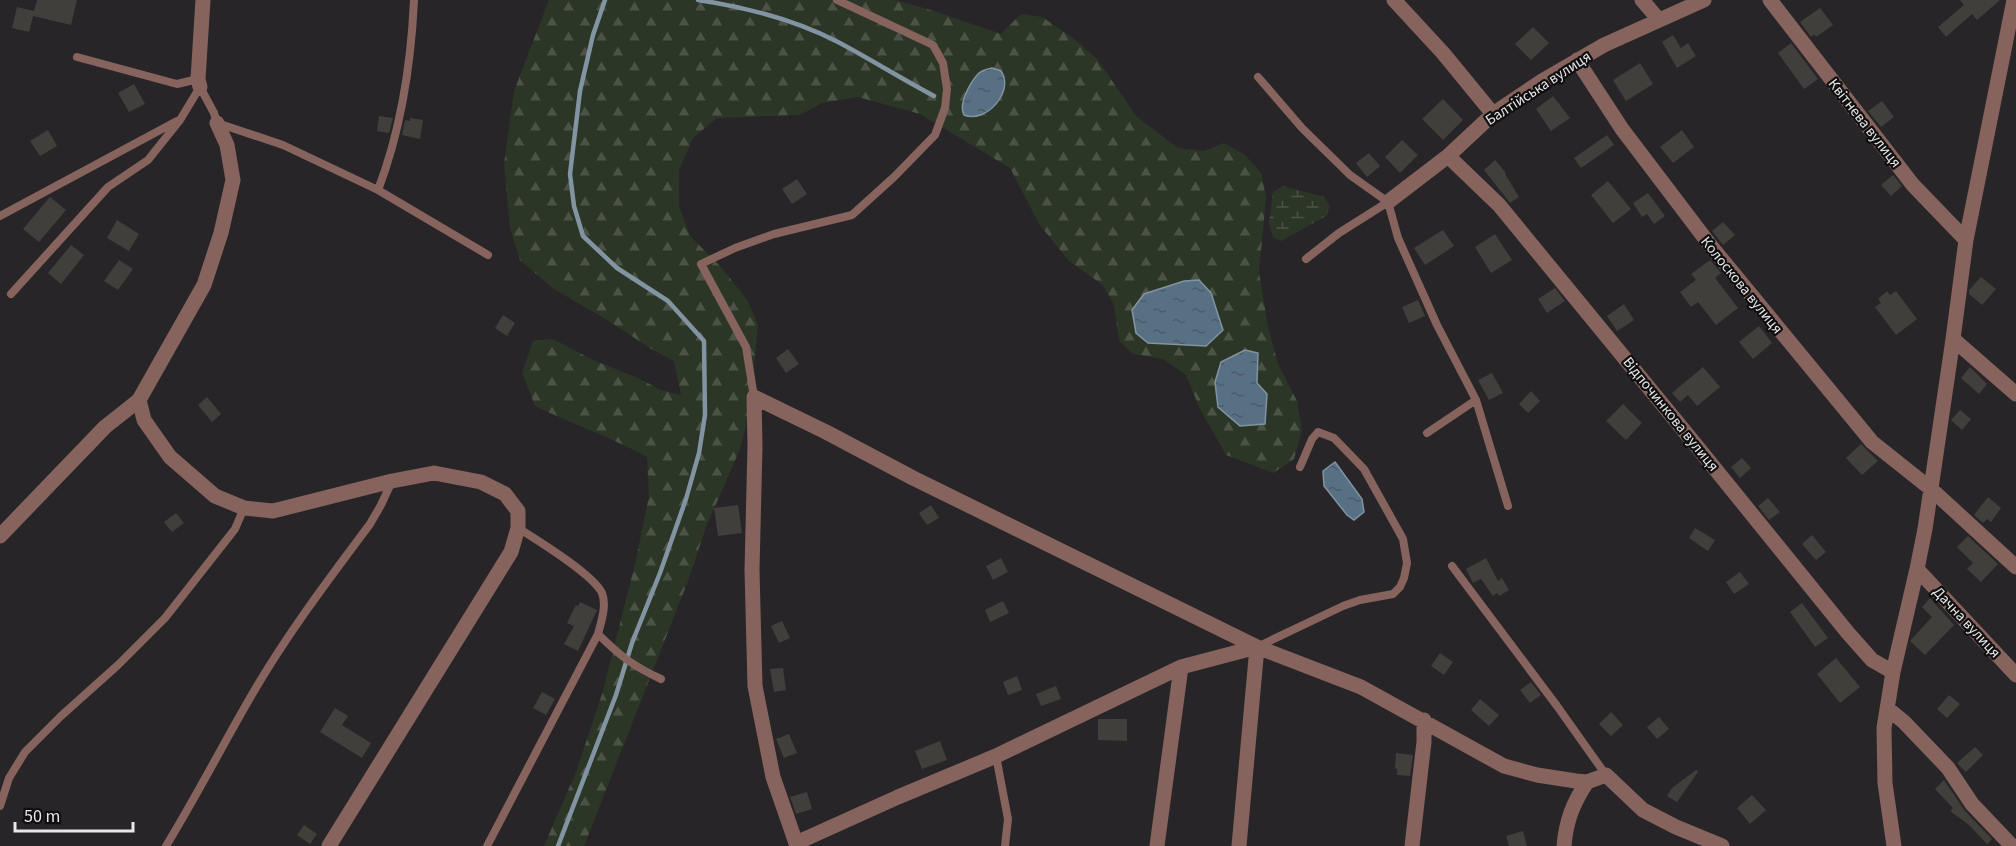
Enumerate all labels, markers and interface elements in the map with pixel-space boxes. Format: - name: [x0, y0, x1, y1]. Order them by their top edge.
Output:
- street label: Балтійська вулиця: [1481, 46, 1595, 131]
- street label: Квітнева вулиця: [1823, 74, 1906, 172]
- street label: Колоскова вулиця: [1696, 232, 1788, 339]
- street label: Відпочинкова вулиця: [1618, 353, 1723, 476]
- street label: Дачна вулиця: [1928, 582, 2005, 663]
- scale bar: [15, 795, 134, 833]
- text: 50 m: [24, 804, 60, 829]

